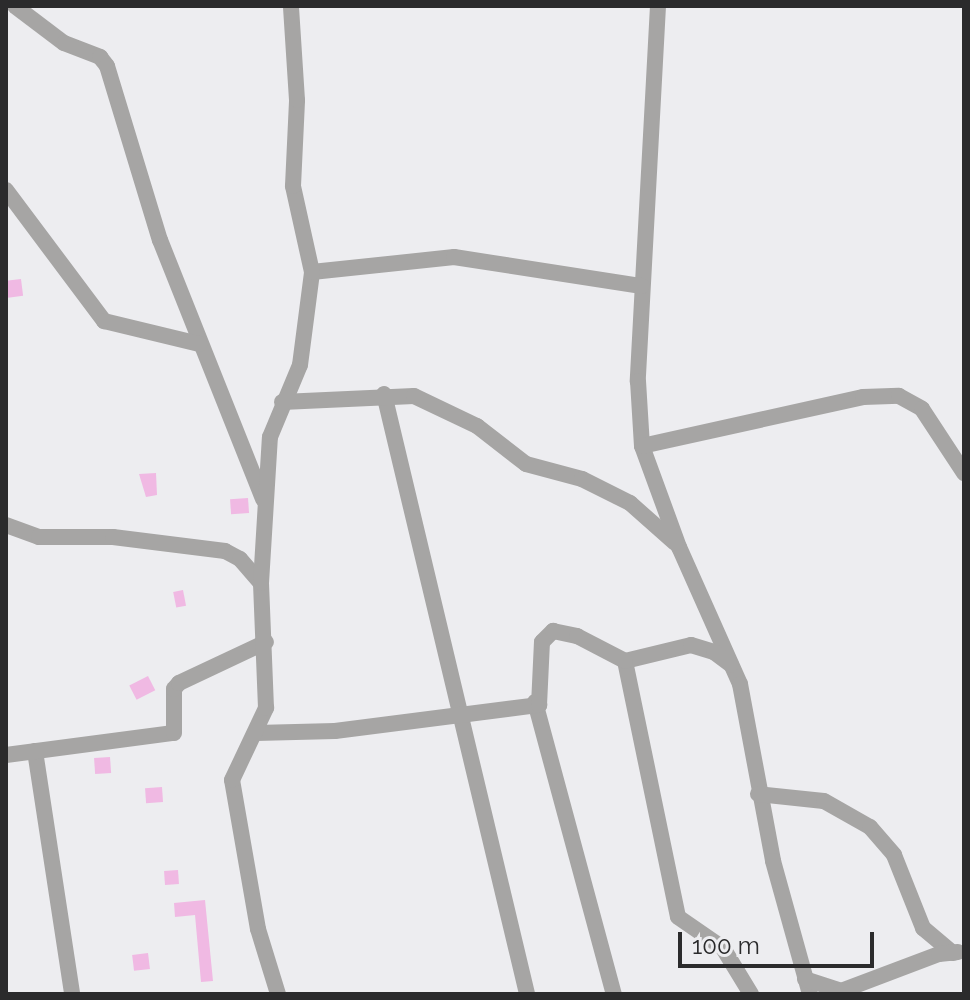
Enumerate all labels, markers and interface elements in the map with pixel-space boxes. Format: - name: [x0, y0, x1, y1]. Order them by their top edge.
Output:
- scale bar: [682, 916, 878, 966]
- text: 100 m: [692, 931, 760, 960]

